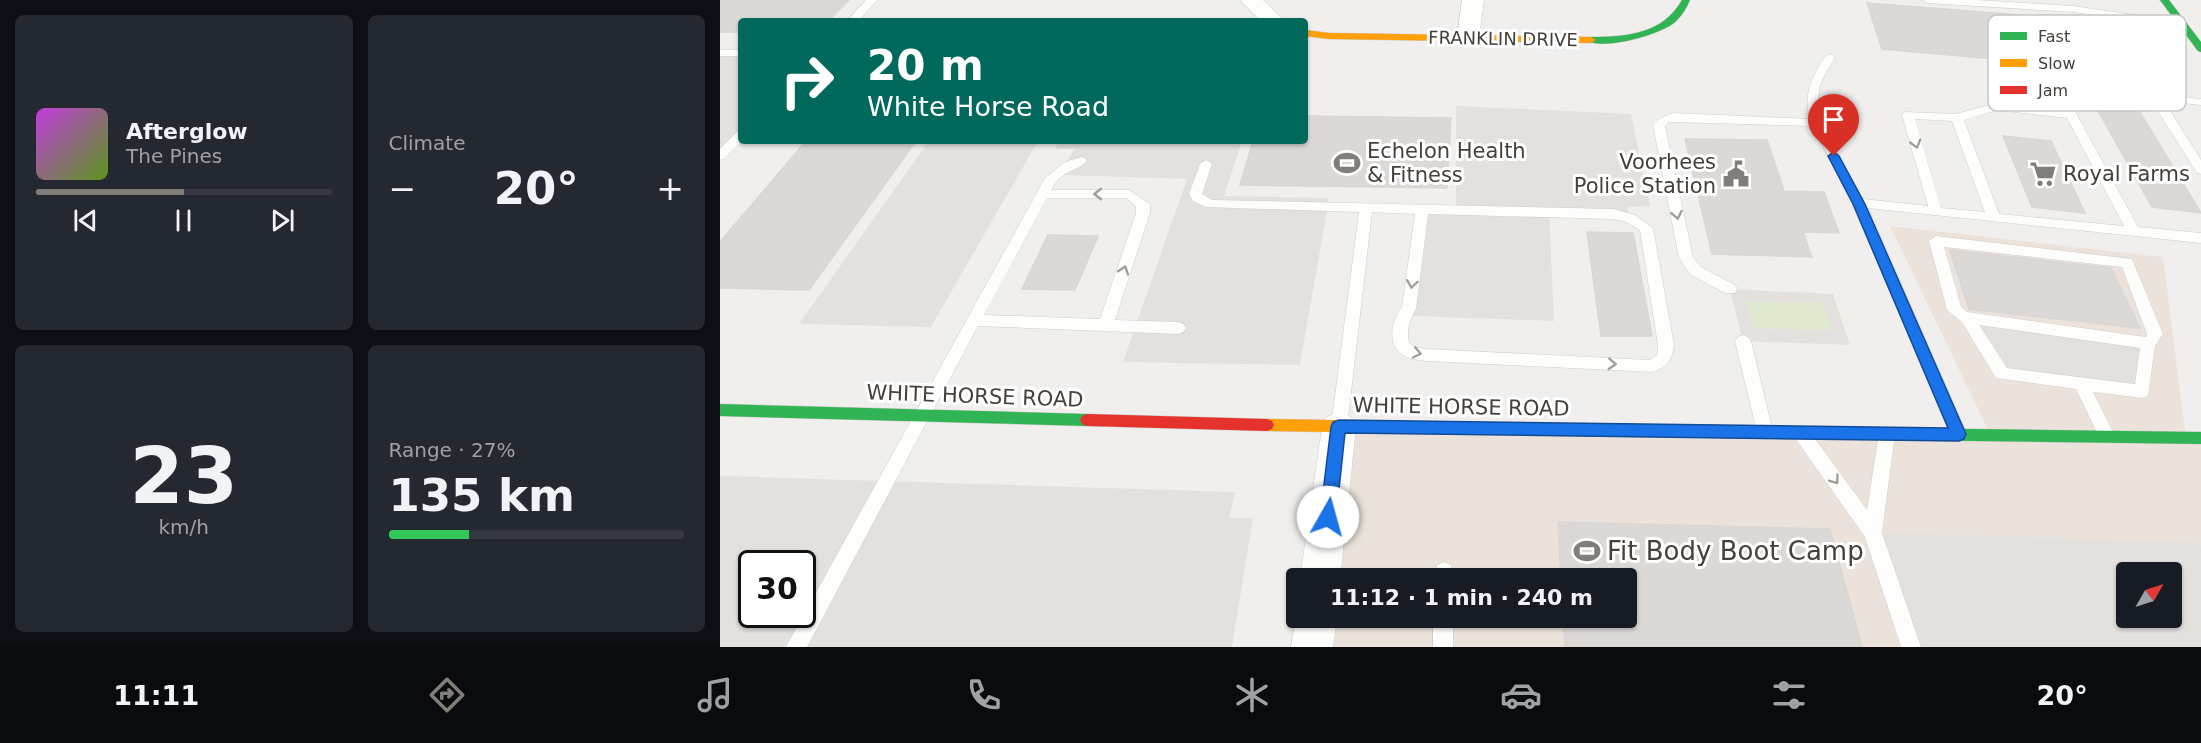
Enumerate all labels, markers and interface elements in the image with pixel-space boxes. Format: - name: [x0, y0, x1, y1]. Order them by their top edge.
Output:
- legend: [1988, 15, 2186, 111]
- street label: FRANKLIN DRIVE: [1428, 27, 1578, 50]
- text: Fast: [2038, 27, 2070, 46]
- text: 20 m: [867, 41, 984, 90]
- icon: right: [768, 42, 846, 120]
- text: Slow: [2038, 54, 2075, 73]
- text: Jam: [2037, 81, 2068, 100]
- text: White Horse Road: [867, 91, 1109, 122]
- pin: [1808, 94, 1859, 156]
- icon: arrive: [1817, 103, 1850, 136]
- text: Afterglow: [126, 119, 248, 144]
- text: Climate: [389, 131, 465, 155]
- one-way arrow: [1909, 138, 1921, 149]
- place label: Echelon Health & Fitness: [1367, 139, 1526, 187]
- text: The Pines: [126, 144, 222, 168]
- sports icon: Echelon Health & Fitness: [1332, 148, 1362, 178]
- place label: Voorhees Police Station: [1574, 150, 1716, 198]
- public building icon: Voorhees Police Station: [1721, 159, 1751, 189]
- supermarket icon: Royal Farms: [2028, 159, 2058, 189]
- text: 20°: [494, 162, 579, 215]
- place label: Royal Farms: [2063, 162, 2190, 186]
- text: −: [389, 169, 416, 208]
- text: +: [656, 169, 684, 208]
- one-way arrow: [1094, 188, 1103, 200]
- icon: previous: [69, 204, 102, 237]
- icon: pause: [167, 204, 200, 237]
- icon: next: [266, 204, 299, 237]
- one-way arrow: [1670, 210, 1683, 220]
- one-way arrow: [1117, 265, 1129, 276]
- one-way arrow: [1406, 279, 1419, 288]
- one-way arrow: [1412, 346, 1422, 359]
- one-way arrow: [1607, 357, 1616, 370]
- street label: WHITE HORSE ROAD: [866, 380, 1084, 412]
- street label: WHITE HORSE ROAD: [1352, 393, 1570, 421]
- text: 23: [129, 431, 238, 521]
- text: Range · 27%: [389, 438, 515, 462]
- text: 135 km: [389, 469, 575, 522]
- one-way arrow: [1828, 474, 1839, 485]
- position arrow: [1296, 485, 1360, 549]
- text: km/h: [159, 515, 209, 539]
- sports icon: Fit Body Boot Camp: [1572, 536, 1602, 566]
- place label: Fit Body Boot Camp: [1607, 536, 1864, 566]
- speed limit sign: 30: [738, 550, 816, 628]
- north arrow: [2116, 562, 2182, 628]
- map controls: [2116, 562, 2182, 628]
- text: 11:12 · 1 min · 240 m: [1330, 585, 1593, 610]
- icon: directions: [426, 674, 468, 716]
- icon: music: [694, 674, 736, 716]
- icon: phone: [963, 674, 1005, 716]
- icon: climate: [1231, 674, 1273, 716]
- icon: car: [1500, 674, 1542, 716]
- icon: filters: [1768, 674, 1810, 716]
- text: 11:11: [113, 680, 199, 711]
- text: 20°: [2037, 680, 2088, 711]

